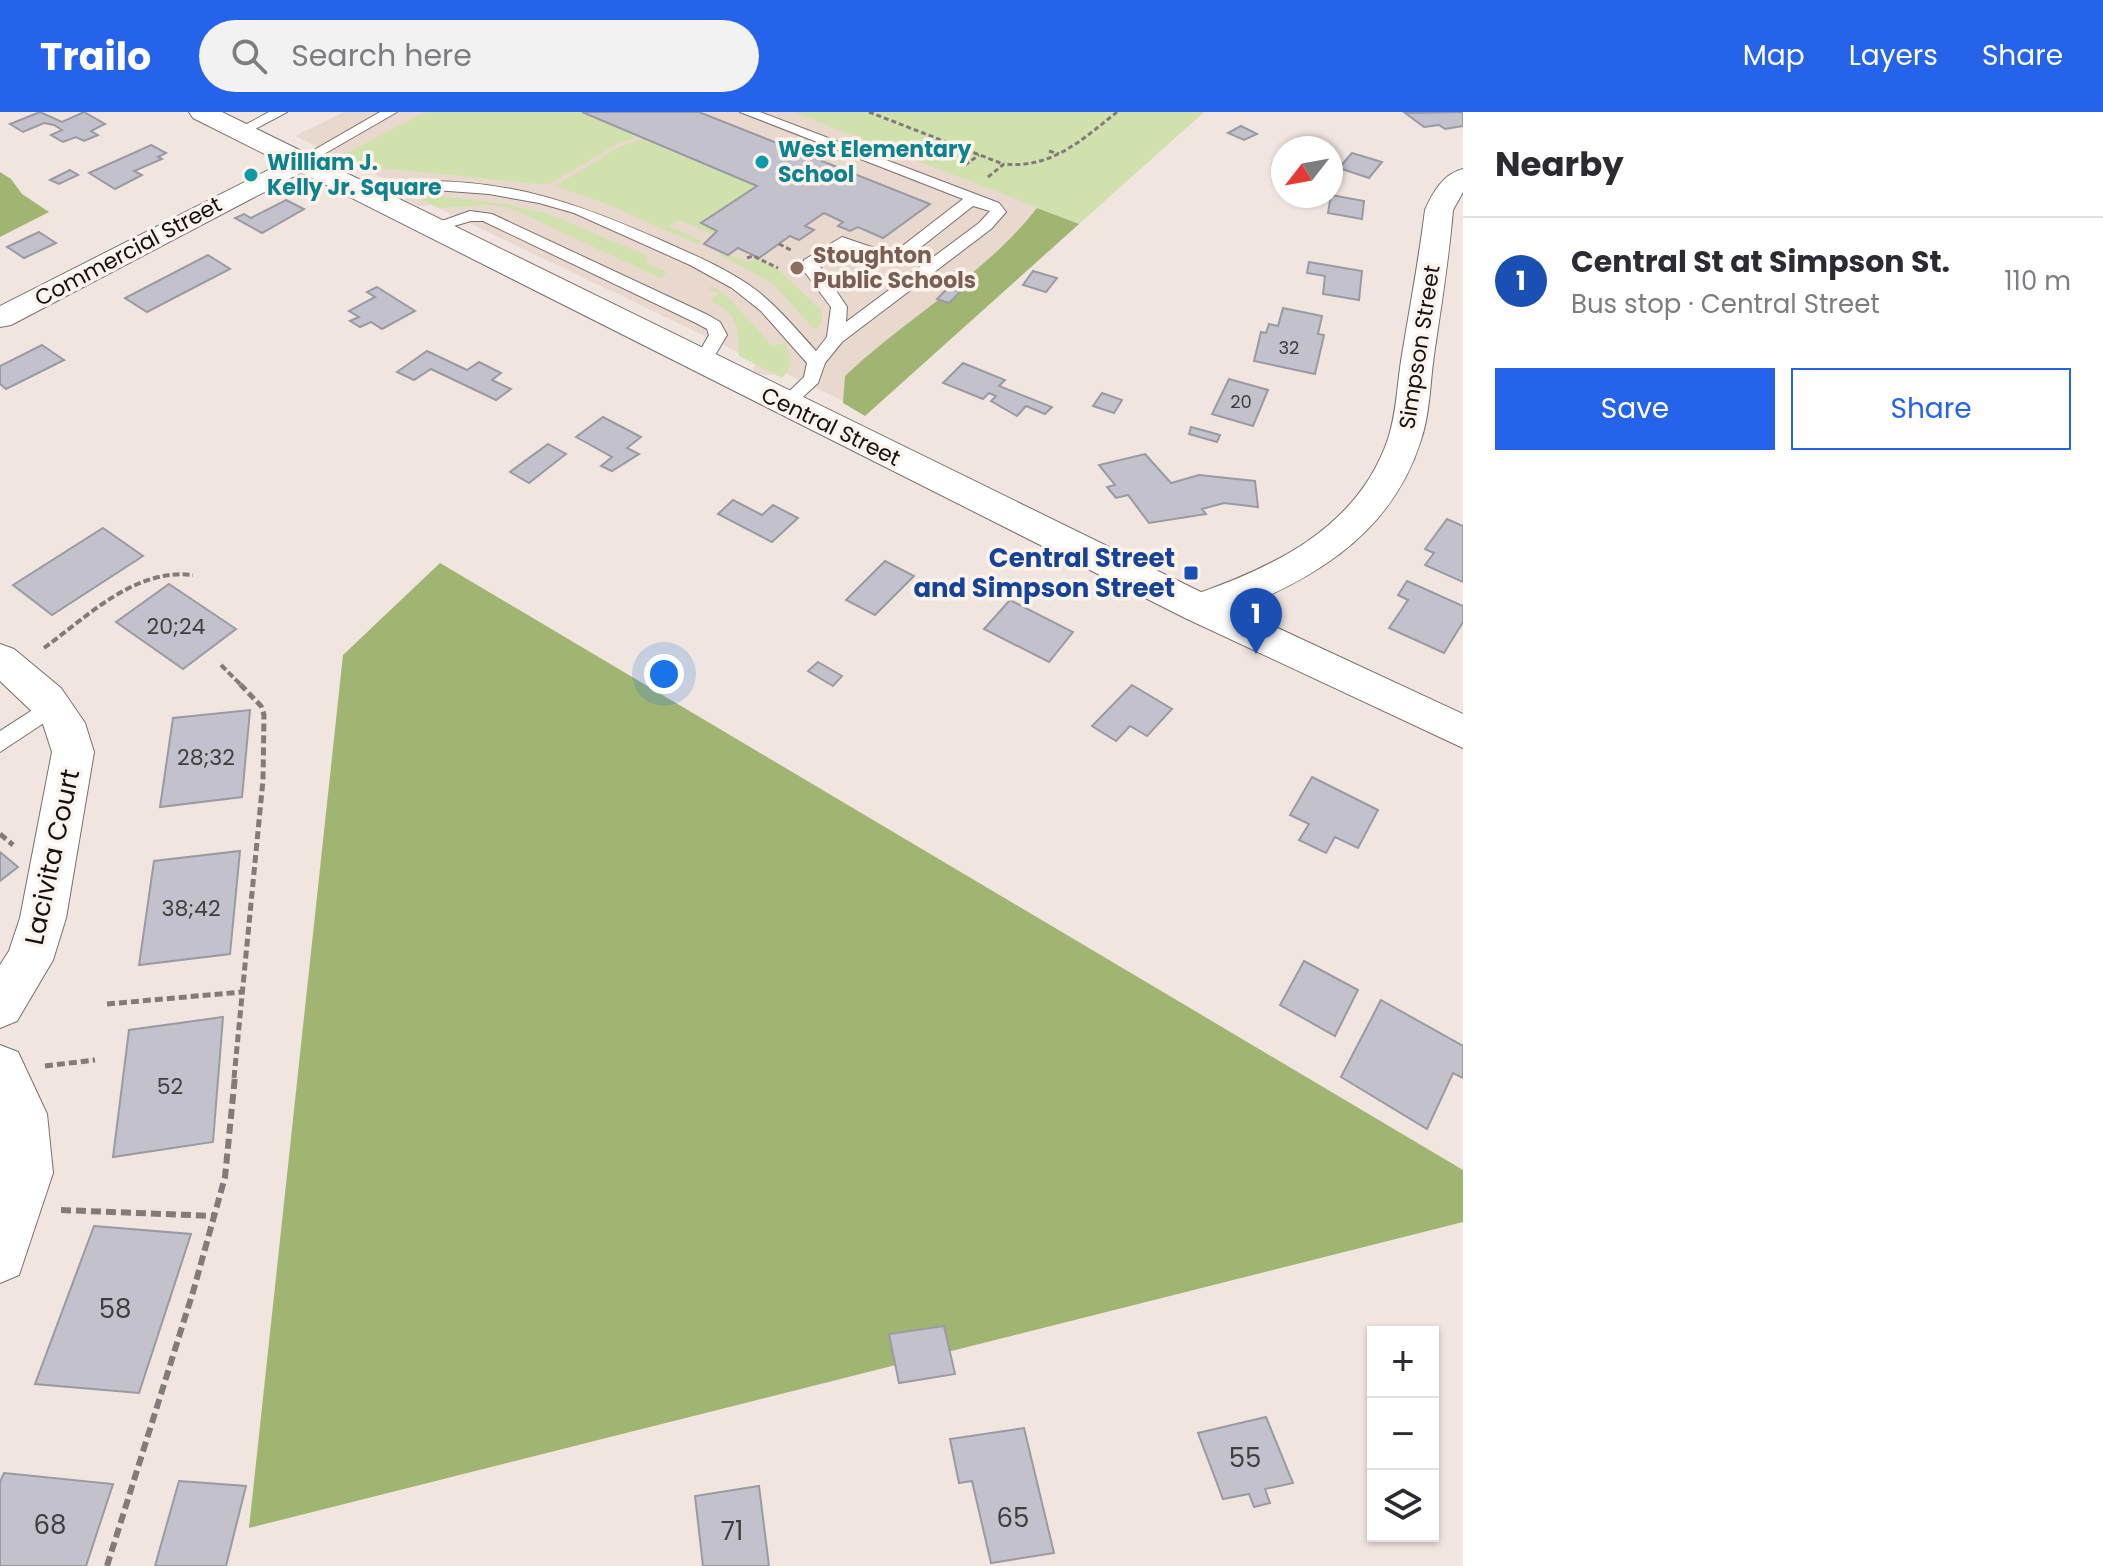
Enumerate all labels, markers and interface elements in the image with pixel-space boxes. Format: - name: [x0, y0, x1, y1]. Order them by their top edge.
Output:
- search box: [199, 20, 759, 92]
- text: Trailo: [40, 30, 151, 83]
- icon: search: [227, 34, 271, 78]
- text: Search here: [291, 34, 472, 77]
- text: Map: [1743, 36, 1805, 75]
- text: Layers: [1849, 36, 1938, 75]
- text: Share: [1982, 36, 2063, 75]
- place label: West Elementary School: [778, 134, 971, 190]
- north arrow: [1271, 136, 1343, 208]
- text: Nearby: [1495, 140, 1624, 188]
- place label: William J. Kelly Jr. Square: [267, 147, 442, 203]
- marker: West Elementary School: [753, 153, 771, 171]
- marker: William J. Kelly Jr. Square: [242, 166, 260, 184]
- street label: Commercial Street: [29, 189, 227, 314]
- place label: Stoughton Public Schools: [813, 240, 976, 296]
- text: Central St at Simpson St.: [1571, 240, 1950, 283]
- marker: Stoughton Public Schools: [788, 259, 806, 277]
- street label: Simpson Street: [1391, 263, 1448, 431]
- text: 1: [1516, 263, 1526, 299]
- text: 110 m: [2004, 263, 2071, 299]
- text: Bus stop · Central Street: [1571, 286, 1880, 322]
- house number: 32: [1279, 335, 1299, 360]
- button: Save: [1495, 368, 1775, 450]
- button: Share: [1791, 368, 2071, 450]
- street label: Central Street: [756, 379, 906, 474]
- house number: 20: [1230, 389, 1252, 414]
- place label: Central Street and Simpson Street: [913, 540, 1175, 606]
- marker: Central Street and Simpson Street: [1182, 564, 1200, 582]
- pin: 1: [1230, 588, 1282, 654]
- house number: 20;24: [147, 611, 206, 642]
- your location: [644, 654, 684, 694]
- house number: 28;32: [177, 742, 235, 773]
- street label: Lacivita Court: [16, 766, 88, 948]
- house number: 38;42: [161, 893, 221, 924]
- house number: 52: [157, 1071, 183, 1102]
- house number: 58: [99, 1291, 131, 1327]
- map controls: [1367, 1326, 1439, 1542]
- button: +: [1367, 1326, 1439, 1398]
- button: −: [1367, 1398, 1439, 1470]
- house number: 55: [1229, 1440, 1261, 1476]
- button: layers: [1367, 1470, 1439, 1542]
- house number: 65: [997, 1500, 1029, 1536]
- house number: 68: [34, 1507, 66, 1543]
- house number: 71: [721, 1513, 743, 1549]

